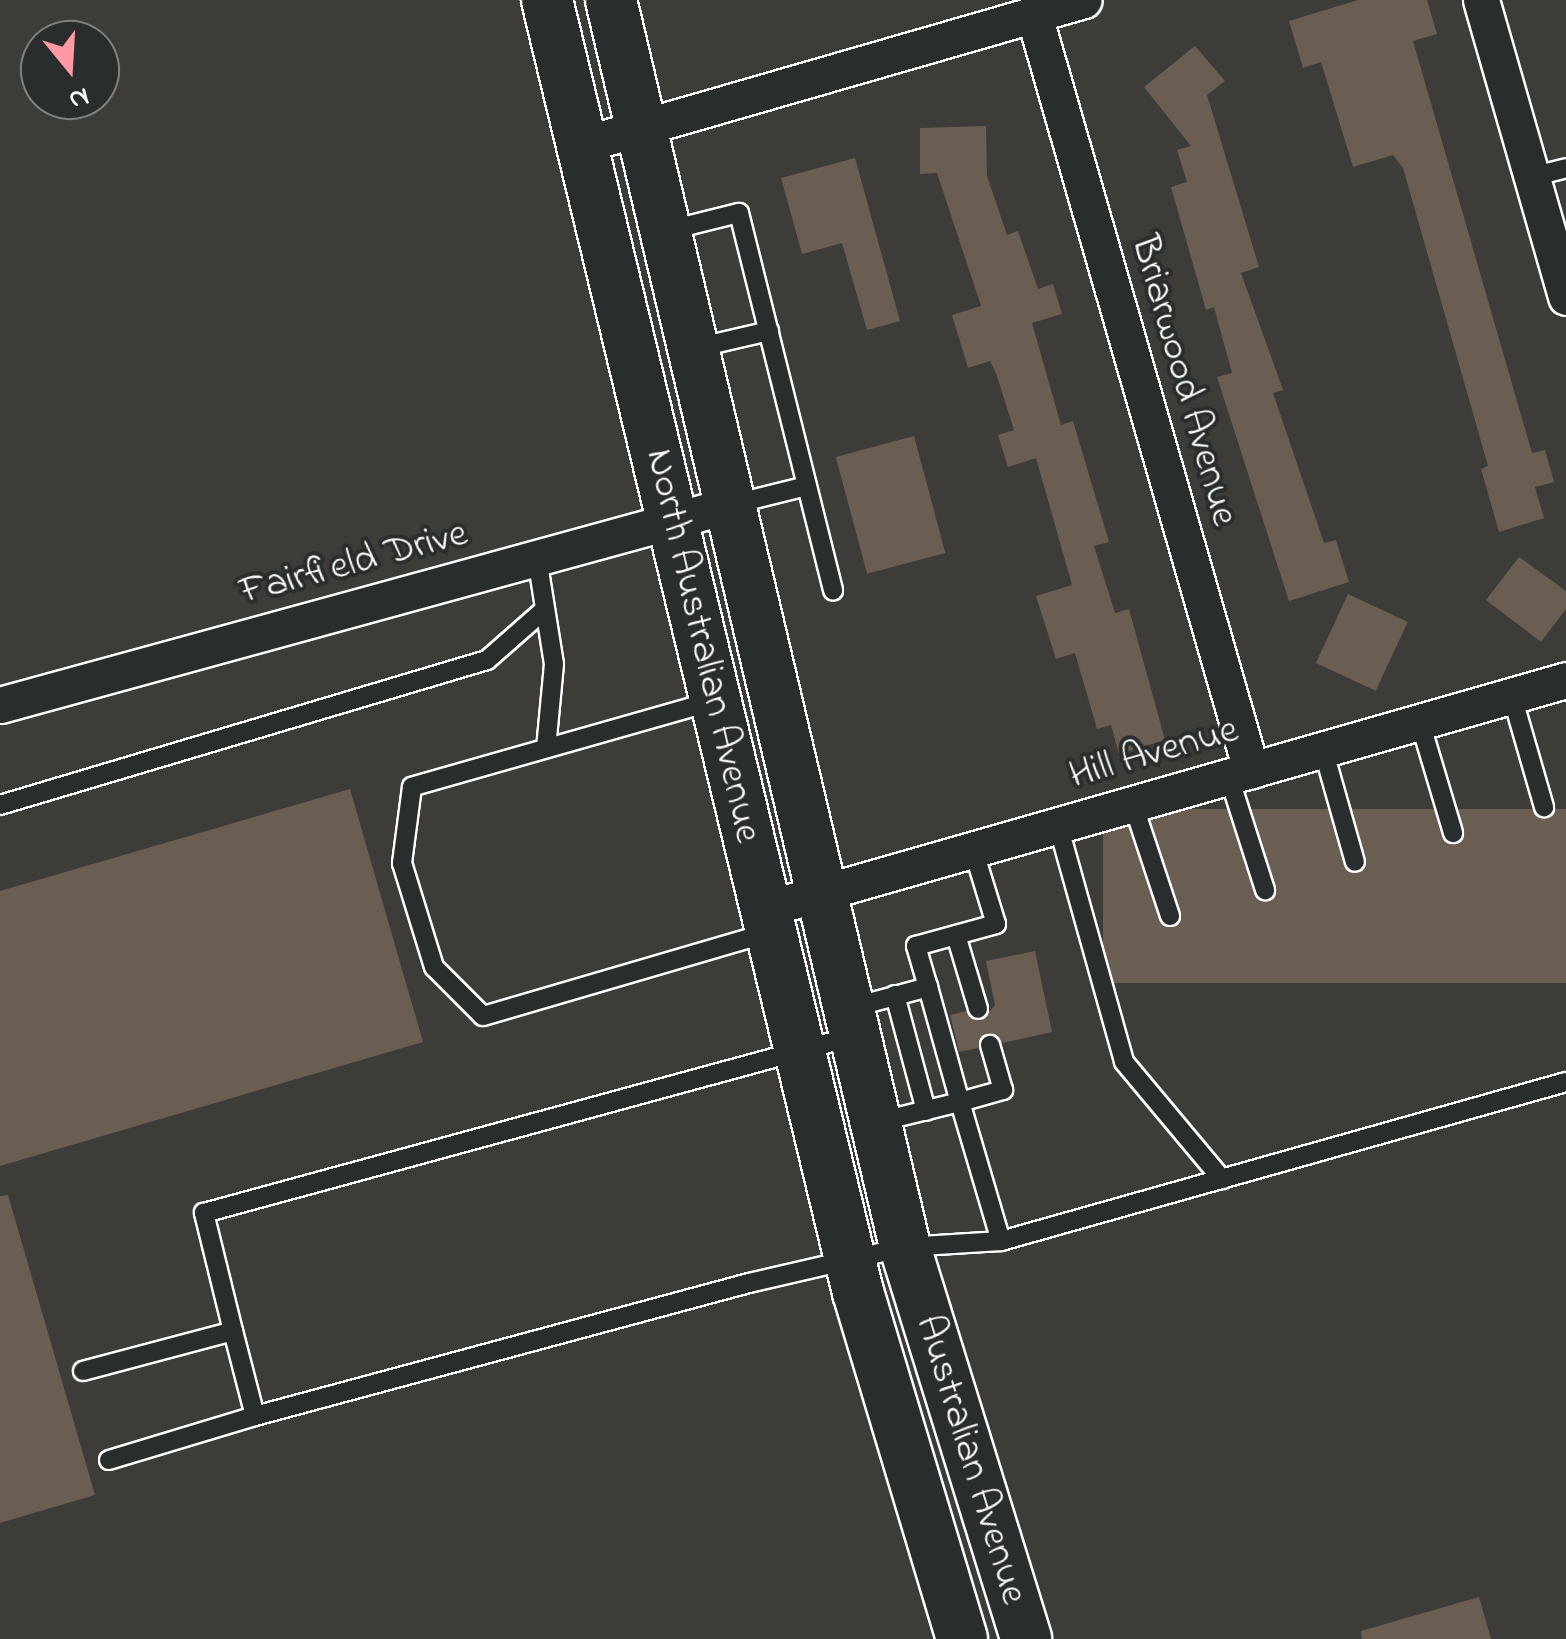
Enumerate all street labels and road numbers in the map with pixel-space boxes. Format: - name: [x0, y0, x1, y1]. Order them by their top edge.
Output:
- street label: Briarwood Avenue: [1119, 230, 1247, 532]
- street label: North Australian Avenue: [633, 444, 771, 848]
- street label: Fairfield Drive: [235, 511, 473, 617]
- street label: Hill Avenue: [1064, 707, 1244, 801]
- street label: Australian Avenue: [903, 1310, 1037, 1610]

